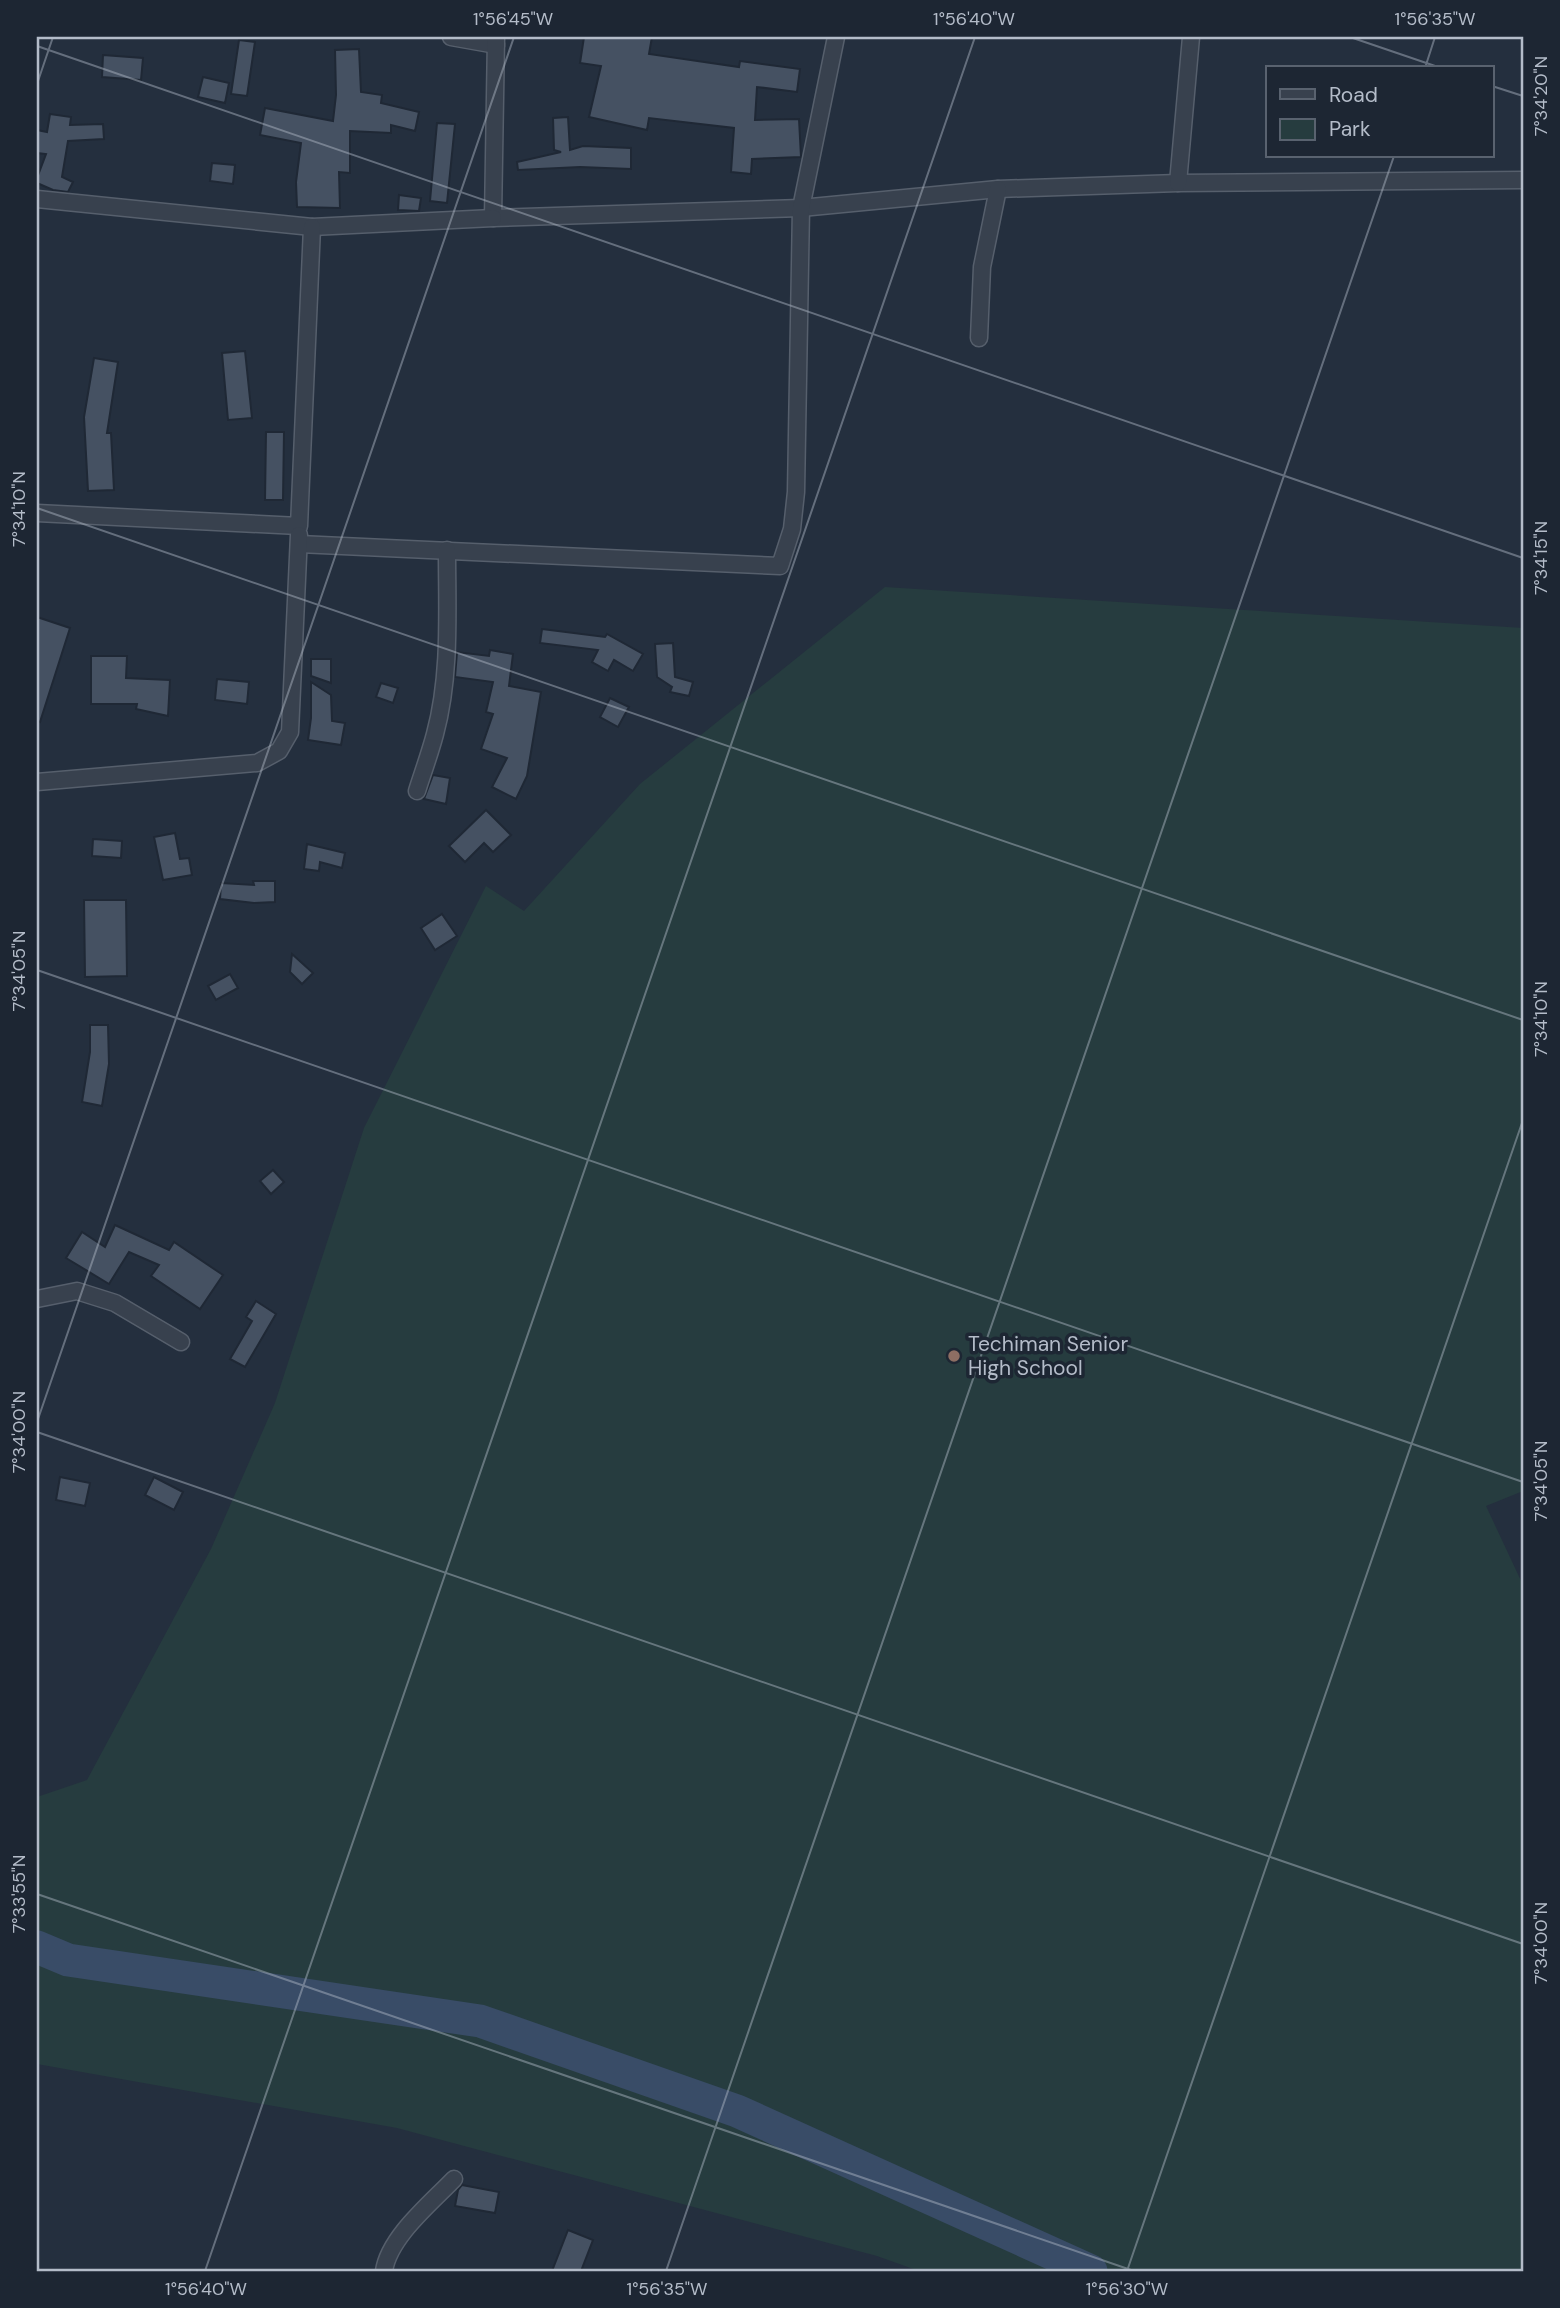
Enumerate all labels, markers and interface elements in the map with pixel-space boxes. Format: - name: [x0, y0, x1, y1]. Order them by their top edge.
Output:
- text: 1°56'45"W: [473, 7, 553, 31]
- text: 1°56'40"W: [933, 7, 1015, 31]
- text: 1°56'35"W: [1395, 7, 1475, 31]
- text: 7°34'20"N: [1529, 56, 1553, 136]
- legend: [1266, 66, 1494, 158]
- text: Road: [1329, 81, 1378, 109]
- text: Park: [1329, 115, 1371, 143]
- text: 7°34'10"N: [7, 471, 31, 547]
- text: 7°34'15"N: [1529, 521, 1553, 595]
- text: 7°34'05"N: [7, 931, 31, 1011]
- text: 7°34'10"N: [1529, 981, 1553, 1057]
- place label: Techiman Senior High School: [968, 1330, 1128, 1382]
- marker: Techiman Senior High School: [946, 1348, 962, 1364]
- text: 7°34'00"N: [7, 1391, 31, 1473]
- text: 7°34'05"N: [1529, 1441, 1553, 1521]
- text: 7°33'55"N: [7, 1855, 31, 1933]
- text: 7°34'00"N: [1529, 1902, 1553, 1984]
- text: 1°56'40"W: [165, 2277, 247, 2301]
- text: 1°56'35"W: [627, 2277, 707, 2301]
- text: 1°56'30"W: [1086, 2277, 1168, 2301]

